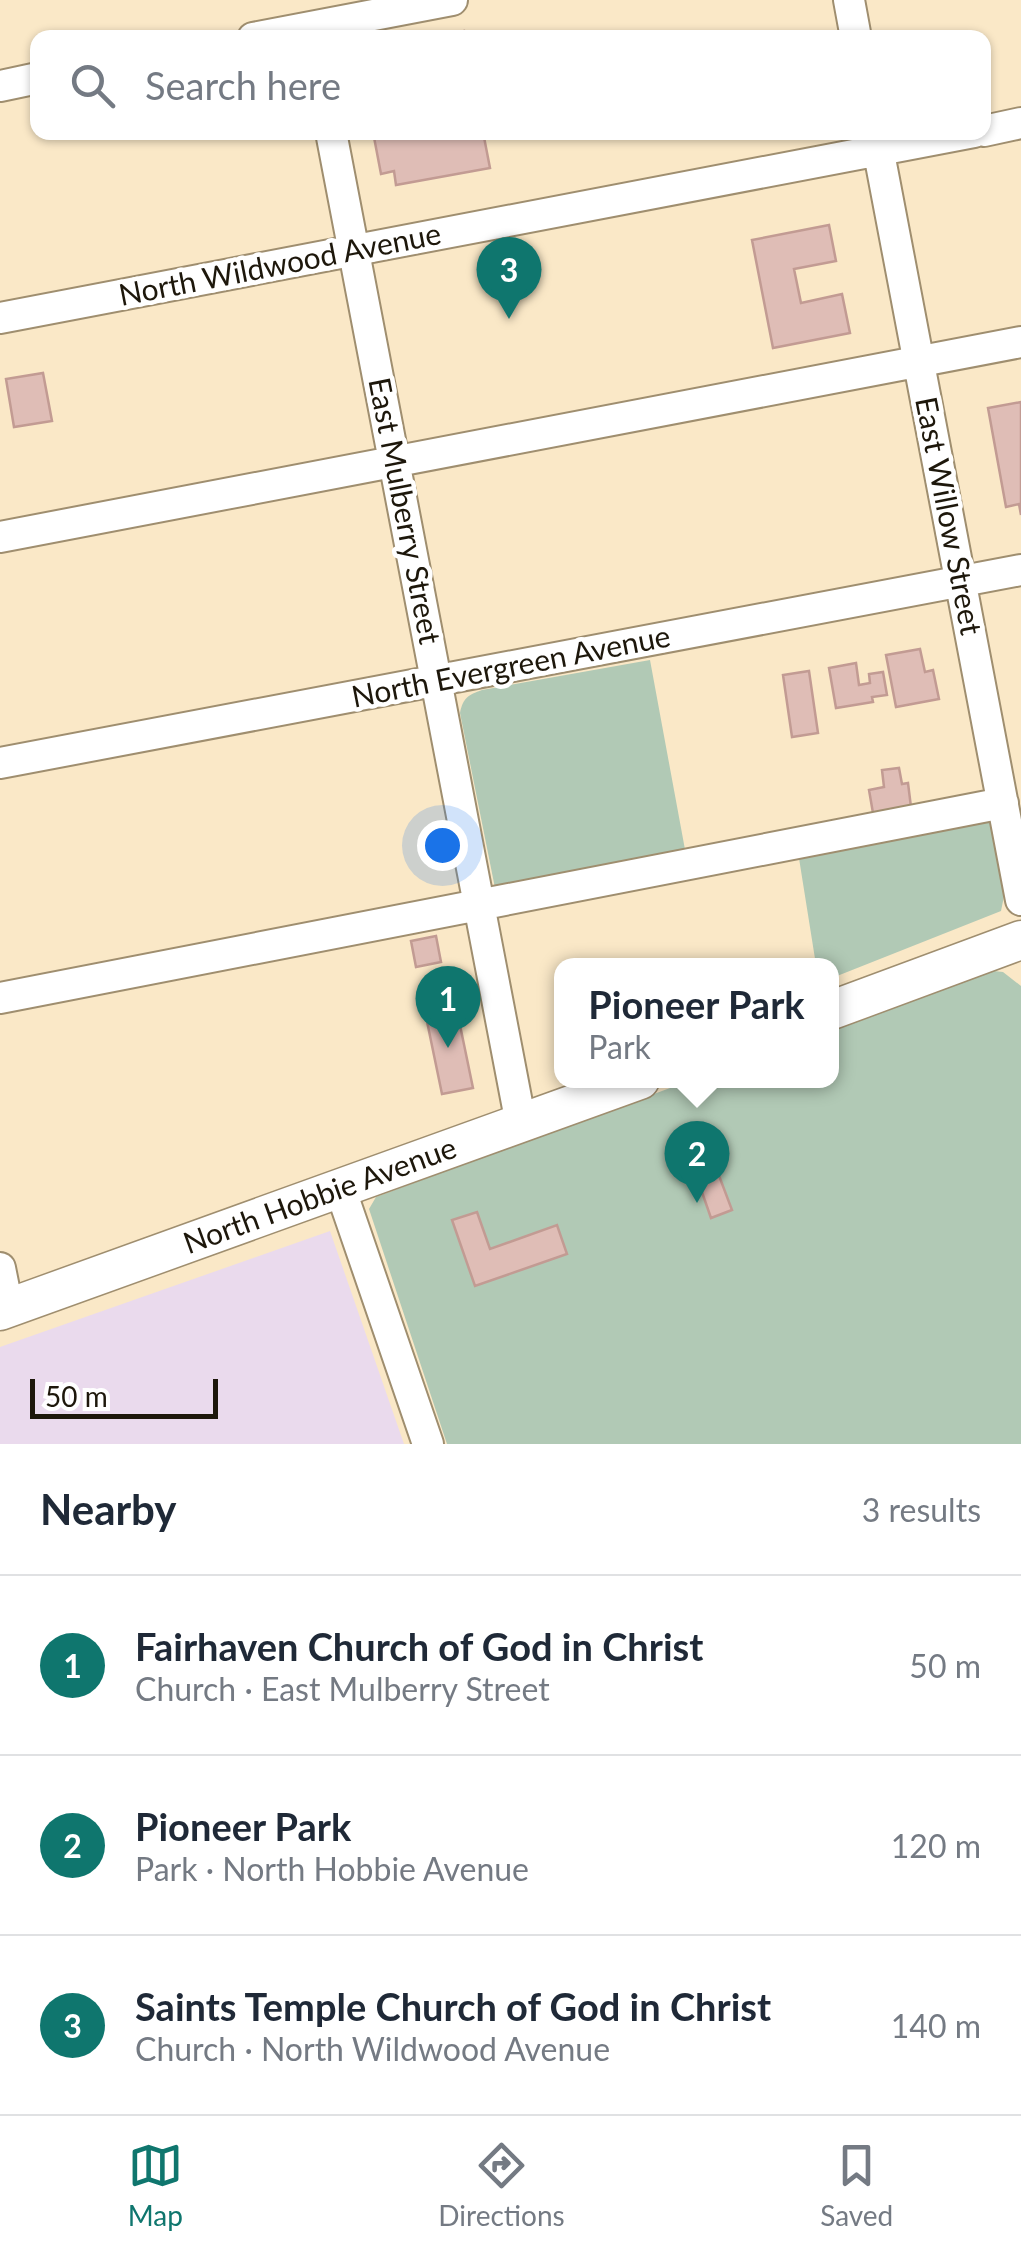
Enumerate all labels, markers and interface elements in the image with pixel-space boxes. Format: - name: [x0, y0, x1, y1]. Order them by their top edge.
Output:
- search box: [30, 30, 991, 140]
- icon: search: [65, 58, 120, 113]
- text: Search here: [145, 62, 341, 108]
- street label: North Wildwood Avenue: [116, 214, 444, 312]
- pin: 3: [476, 236, 542, 319]
- street label: East Mulberry Street: [362, 374, 450, 647]
- street label: East Willow Street: [909, 393, 991, 638]
- street label: North Evergreen Avenue: [348, 616, 673, 714]
- your location: [417, 820, 468, 871]
- popup: [554, 958, 839, 1088]
- pin: 1: [416, 966, 480, 1048]
- text: Pioneer Park: [588, 981, 805, 1027]
- text: Park: [588, 1027, 651, 1066]
- pin: 2: [664, 1120, 730, 1203]
- street label: North Hobbie Avenue: [178, 1128, 461, 1260]
- scale bar: [30, 1374, 218, 1418]
- text: 50 m: [45, 1379, 108, 1413]
- text: Nearby: [40, 1484, 177, 1534]
- text: 3 results: [862, 1490, 981, 1529]
- text: Fairhaven Church of God in Christ: [135, 1623, 703, 1669]
- text: 1: [63, 1646, 82, 1685]
- text: 50 m: [909, 1646, 981, 1685]
- text: Church · East Mulberry Street: [135, 1669, 550, 1708]
- text: Pioneer Park: [135, 1803, 351, 1849]
- text: 2: [63, 1826, 82, 1865]
- text: 120 m: [891, 1826, 981, 1865]
- text: Park · North Hobbie Avenue: [135, 1849, 529, 1888]
- text: Saints Temple Church of God in Christ: [135, 1983, 771, 2029]
- text: 3: [63, 2006, 82, 2045]
- text: 140 m: [891, 2006, 981, 2045]
- text: Church · North Wildwood Avenue: [135, 2029, 610, 2068]
- tab: Map: [128, 2138, 183, 2232]
- tab: Directions: [438, 2138, 565, 2232]
- tab: Saved: [820, 2138, 893, 2232]

